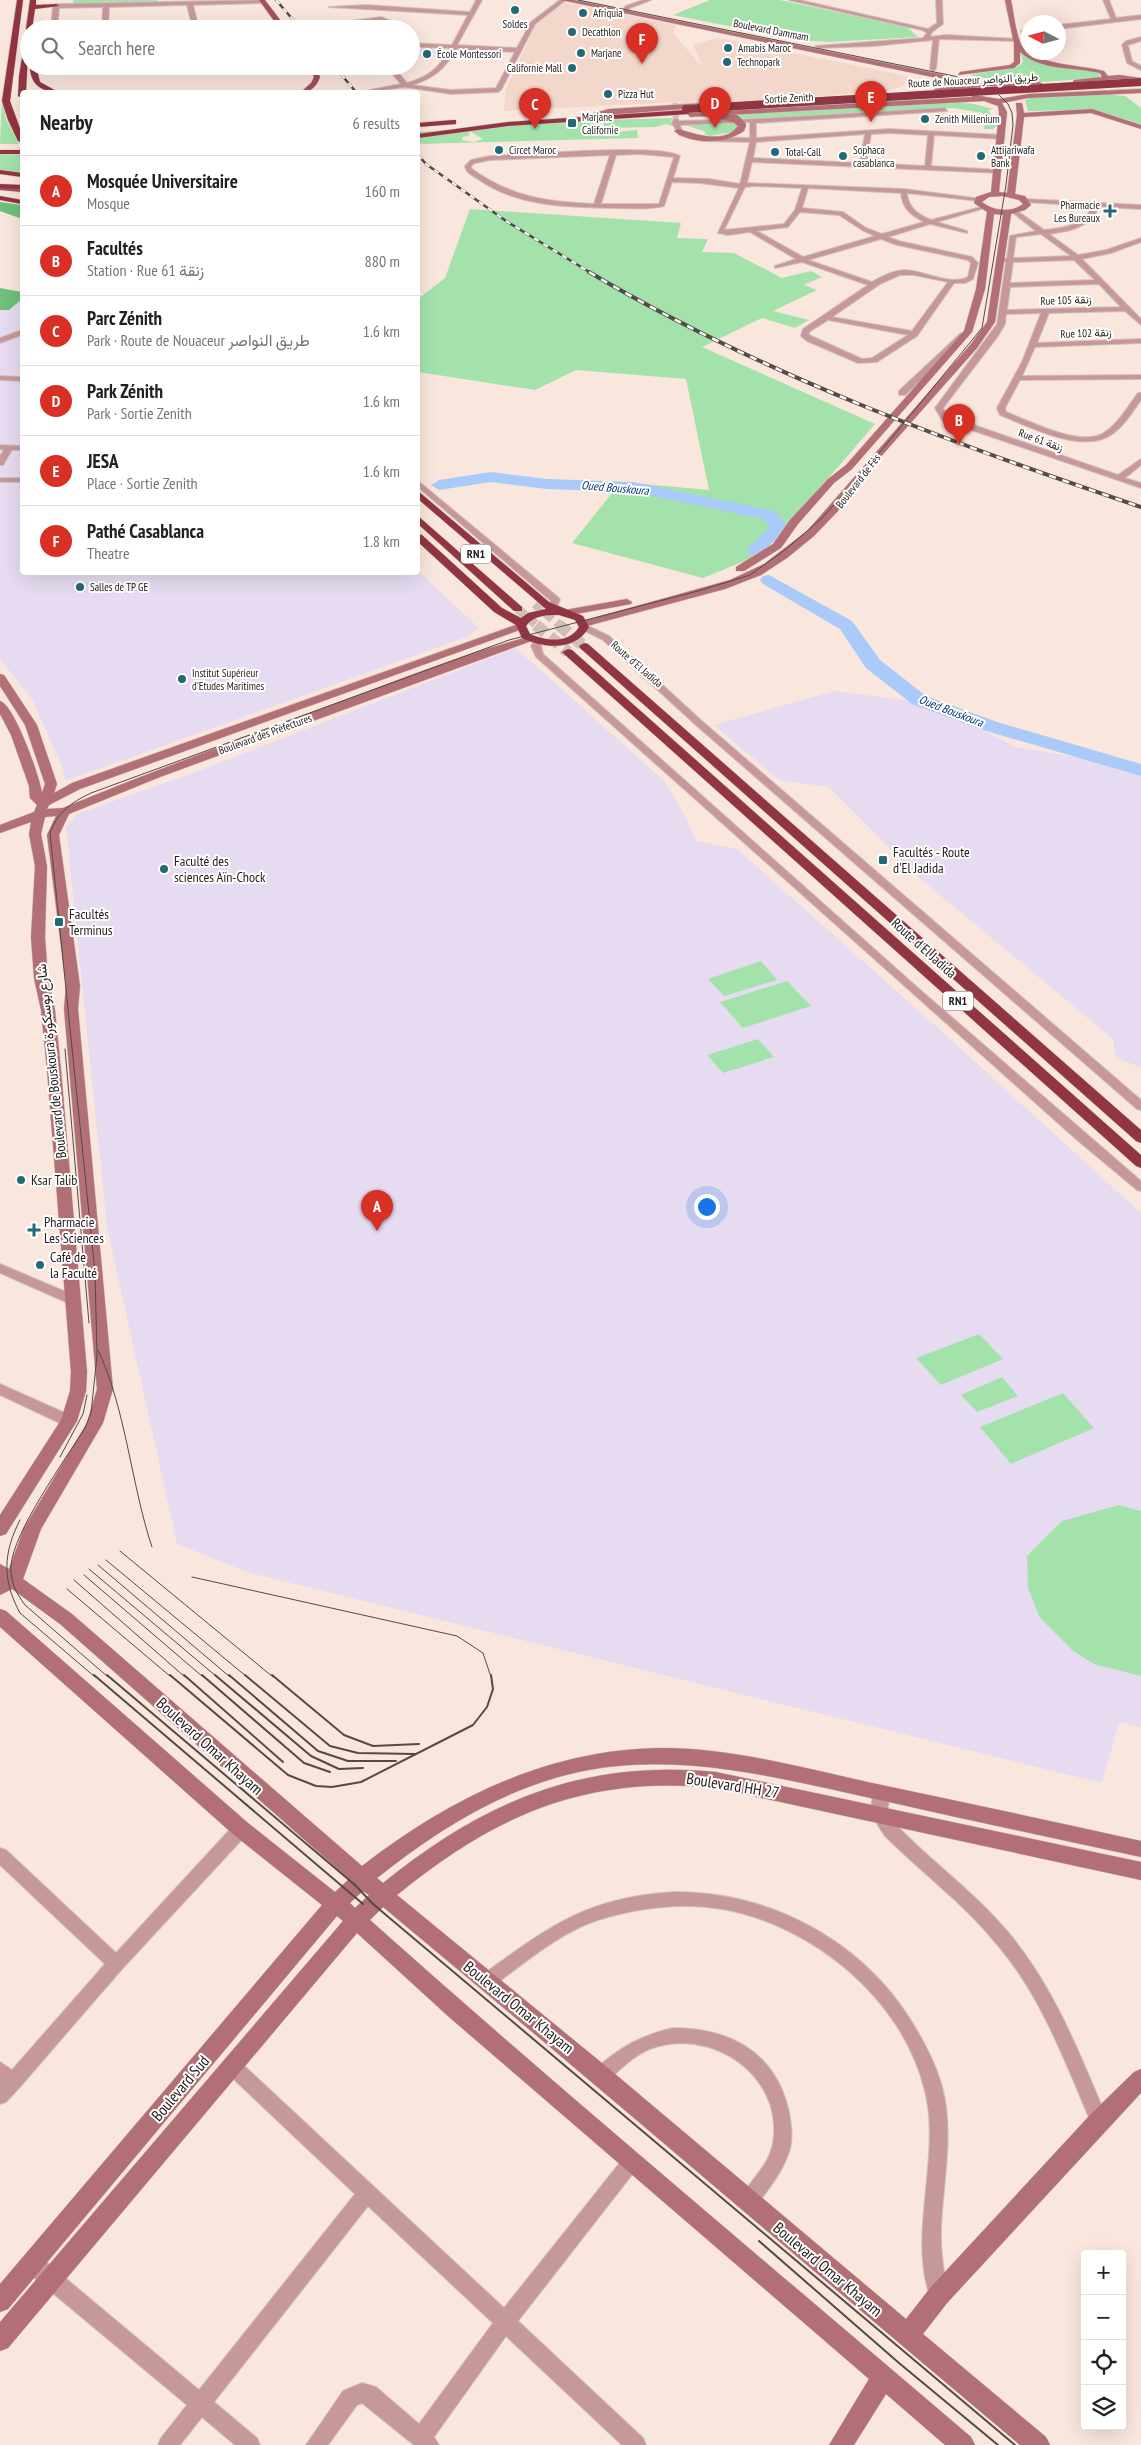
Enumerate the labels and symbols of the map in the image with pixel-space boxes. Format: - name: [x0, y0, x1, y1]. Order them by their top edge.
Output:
- marker: Soldes: [509, 4, 521, 16]
- place label: Afriquia: [593, 6, 623, 20]
- marker: Afriquia: [577, 7, 589, 19]
- north arrow: [1021, 15, 1066, 60]
- street label: Boulevard Dammam: [732, 16, 810, 44]
- place label: Soldes: [502, 17, 528, 31]
- pin: F: [626, 23, 658, 64]
- place label: Decathlon: [582, 25, 621, 39]
- marker: Decathlon: [566, 26, 578, 38]
- place label: Amabis Maroc: [738, 41, 791, 55]
- marker: Amabis Maroc: [722, 42, 734, 54]
- place label: Marjane: [591, 46, 622, 60]
- place label: École Montessori: [437, 47, 501, 61]
- marker: Marjane: [575, 47, 587, 59]
- marker: École Montessori: [421, 48, 433, 60]
- place label: Technopark: [737, 55, 781, 69]
- marker: Technopark: [721, 56, 733, 68]
- place label: Californie Mall: [507, 61, 562, 75]
- marker: Californie Mall: [566, 62, 578, 74]
- street label: Route de Nouaceur طريق النواصر: [908, 70, 1038, 90]
- pin: E: [855, 81, 887, 122]
- place label: Pizza Hut: [618, 87, 654, 101]
- pin: D: [699, 87, 731, 128]
- pin: C: [519, 88, 551, 129]
- marker: Pizza Hut: [602, 88, 614, 100]
- street label: Sortie Zenith: [764, 90, 814, 106]
- place label: Marjane Californie: [582, 110, 619, 137]
- place label: Zenith Millenium: [935, 112, 1000, 126]
- marker: Zenith Millenium: [919, 113, 931, 125]
- marker: Marjane Californie: [566, 117, 578, 129]
- place label: Circet Maroc: [509, 143, 556, 157]
- place label: Sophaca casablanca: [853, 143, 894, 170]
- place label: Attijariwafa Bank: [991, 143, 1035, 170]
- marker: Circet Maroc: [493, 144, 505, 156]
- place label: Total-Call: [785, 145, 822, 159]
- marker: Total-Call: [769, 146, 781, 158]
- marker: Sophaca casablanca: [837, 150, 849, 162]
- marker: Attijariwafa Bank: [975, 150, 987, 162]
- place label: Pharmacie Les Bureaux: [1054, 198, 1100, 225]
- marker: Pharmacie Les Bureaux: [1104, 205, 1116, 217]
- street label: Rue 105 زنقة: [1040, 292, 1092, 308]
- street label: Rue 102 زنقة: [1060, 325, 1112, 341]
- pin: B: [943, 404, 975, 445]
- street label: Rue 61 زنقة: [1017, 425, 1065, 455]
- street label: Boulevard de Fès: [833, 451, 884, 511]
- water label: Oued Bouskoura: [581, 477, 651, 498]
- road number: RN1: [461, 544, 491, 564]
- place label: Salles de TP GE: [90, 580, 148, 594]
- marker: Salles de TP GE: [74, 581, 86, 593]
- street label: Route d'El Jadida: [608, 638, 666, 690]
- place label: Institut Supérieur d'Etudes Maritimes: [192, 666, 265, 693]
- marker: Institut Supérieur d'Etudes Maritimes: [176, 673, 188, 685]
- water label: Oued Bouskoura: [917, 691, 987, 730]
- street label: Boulevard des Préfectures: [216, 711, 314, 757]
- place label: Facultés - Route d'El Jadida: [893, 843, 970, 877]
- place label: Faculté des sciences Aïn-Chock: [174, 852, 266, 886]
- marker: Facultés - Route d'El Jadida: [877, 854, 889, 866]
- marker: Faculté des sciences Aïn-Chock: [158, 863, 170, 875]
- place label: Facultés Terminus: [69, 905, 113, 939]
- street label: Route d'El Jadida: [888, 914, 960, 982]
- marker: Facultés Terminus: [53, 916, 65, 928]
- street label: Boulevard de Bouskoura شارع بوسكورة: [32, 963, 72, 1159]
- road number: RN1: [943, 991, 973, 1010]
- place label: Ksar Talib: [31, 1171, 77, 1189]
- marker: Ksar Talib: [15, 1174, 27, 1186]
- pin: A: [361, 1190, 393, 1231]
- your location: [694, 1194, 720, 1220]
- place label: Pharmacie Les Sciences: [44, 1213, 104, 1247]
- marker: Pharmacie Les Sciences: [28, 1224, 40, 1236]
- place label: Café de la Faculté: [50, 1248, 97, 1282]
- marker: Café de la Faculté: [34, 1259, 46, 1271]
- street label: Boulevard Omar Khayam: [153, 1693, 267, 1799]
- street label: Boulevard HH 27: [685, 1768, 781, 1802]
- street label: Boulevard Omar Khayam: [460, 1956, 578, 2058]
- street label: Boulevard Sud: [147, 2051, 213, 2125]
- street label: Boulevard Omar Khayam: [769, 2218, 887, 2320]

